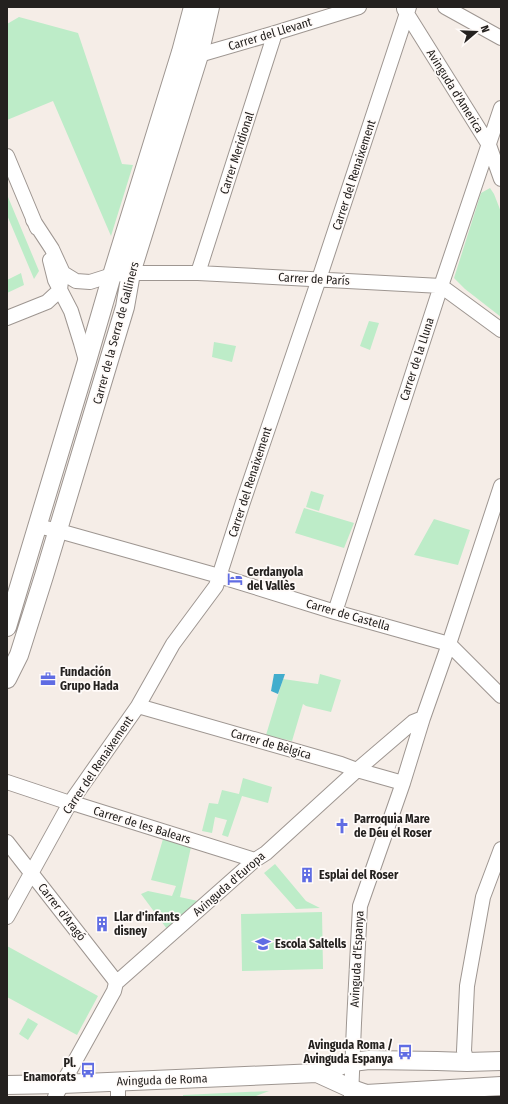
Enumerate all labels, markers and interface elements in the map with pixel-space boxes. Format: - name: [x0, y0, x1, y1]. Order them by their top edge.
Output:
- north arrow: [456, 12, 496, 52]
- street label: Carrer del Llevant: [227, 15, 314, 53]
- text: N: [478, 24, 492, 34]
- street label: Avinguda d'America: [424, 47, 486, 136]
- street label: Carrer Meridional: [217, 110, 257, 196]
- street label: Carrer del Renaixement: [330, 118, 378, 232]
- street label: Carrer de la Serra de Galliners: [90, 260, 142, 406]
- street label: Carrer de París: [278, 270, 350, 288]
- street label: Carrer de la Lluna: [397, 316, 437, 402]
- street label: Carrer del Renaixement: [226, 425, 274, 539]
- place label: Cerdanyola del Vallès: [247, 565, 303, 593]
- hotel icon: Cerdanyola del Vallès: [226, 570, 244, 588]
- street label: Carrer de Castella: [304, 596, 392, 634]
- place label: Fundación Grupo Hada: [60, 665, 119, 693]
- office icon: Fundación Grupo Hada: [39, 670, 57, 688]
- street label: Carrer del Renaixement: [60, 713, 136, 817]
- street label: Carrer de Bèlgica: [229, 726, 313, 762]
- street label: Carrer de les Balears: [92, 803, 192, 847]
- place label: Parroquia Mare de Déu el Roser: [354, 812, 432, 840]
- church icon: Parroquia Mare de Déu el Roser: [333, 817, 351, 835]
- street label: Avinguda d'Europa: [190, 849, 268, 919]
- building icon: Esplai del Roser: [298, 866, 316, 884]
- place label: Esplai del Roser: [319, 868, 399, 882]
- street label: Carrer d'Aragó: [35, 881, 89, 943]
- place label: Llar d'infants disney: [114, 910, 180, 938]
- street label: Avinguda d'Espanya: [347, 910, 367, 1008]
- building icon: Llar d'infants disney: [93, 915, 111, 933]
- school or university icon: Escola Saltells: [254, 935, 272, 953]
- place label: Escola Saltells: [275, 937, 347, 951]
- place label: Avinguda Roma / Avinguda Espanya: [302, 1038, 393, 1066]
- bus stop icon: Avinguda Roma / Avinguda Espanya: [396, 1043, 414, 1061]
- place label: Pl. Enamorats: [23, 1056, 77, 1084]
- bus stop icon: Pl. Enamorats: [79, 1061, 97, 1079]
- street label: Avinguda de Roma: [116, 1071, 208, 1089]

